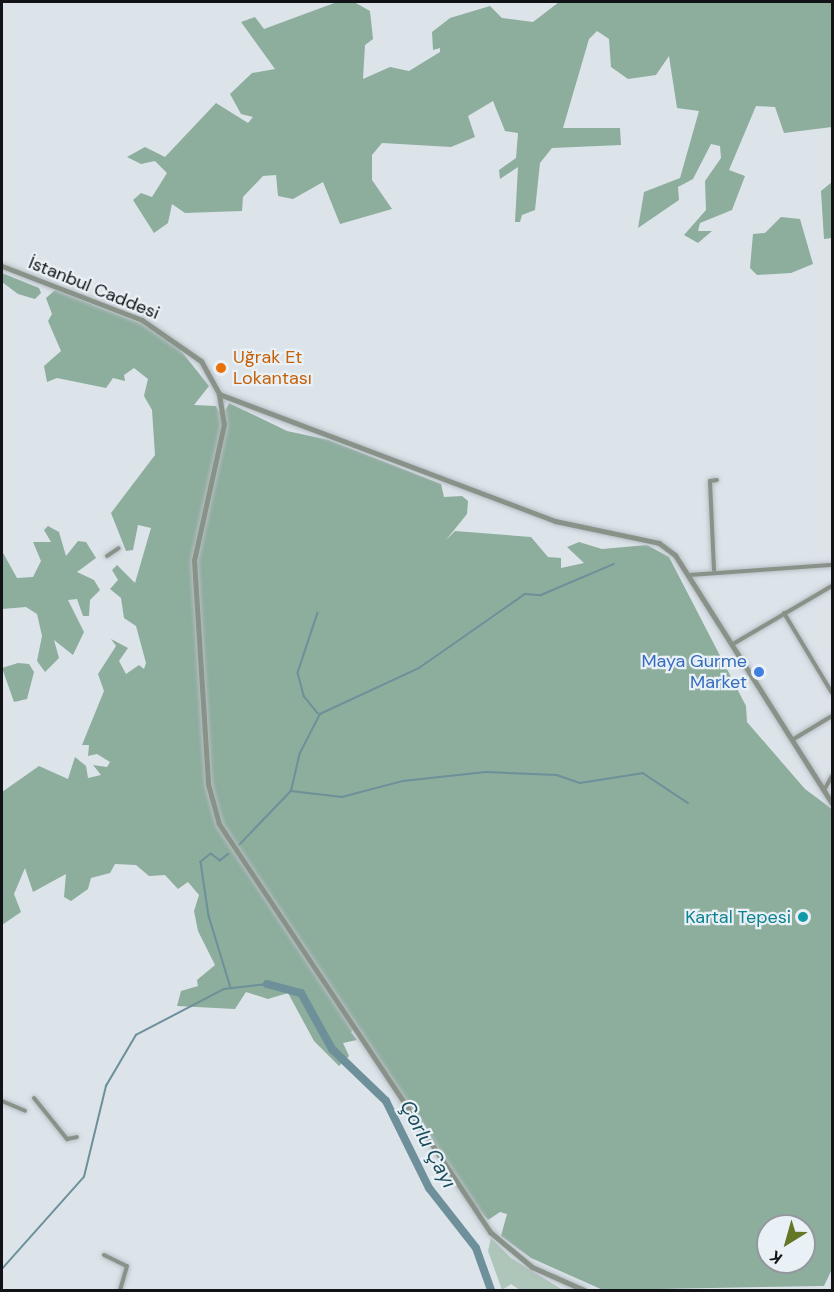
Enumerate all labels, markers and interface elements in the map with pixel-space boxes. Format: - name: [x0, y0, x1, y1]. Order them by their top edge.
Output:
- street label: İstanbul Caddesi: [25, 252, 163, 324]
- place label: Uğrak Et Lokantası: [233, 347, 312, 389]
- marker: Uğrak Et Lokantası: [214, 361, 228, 375]
- place label: Maya Gurme Market: [641, 651, 747, 694]
- marker: Maya Gurme Market: [752, 665, 766, 679]
- place label: Kartal Tepesi: [685, 906, 791, 928]
- marker: Kartal Tepesi: [796, 910, 810, 924]
- water label: Çorlu Çayı: [395, 1096, 461, 1192]
- north arrow: [756, 1214, 816, 1274]
- text: K: [766, 1246, 787, 1269]

